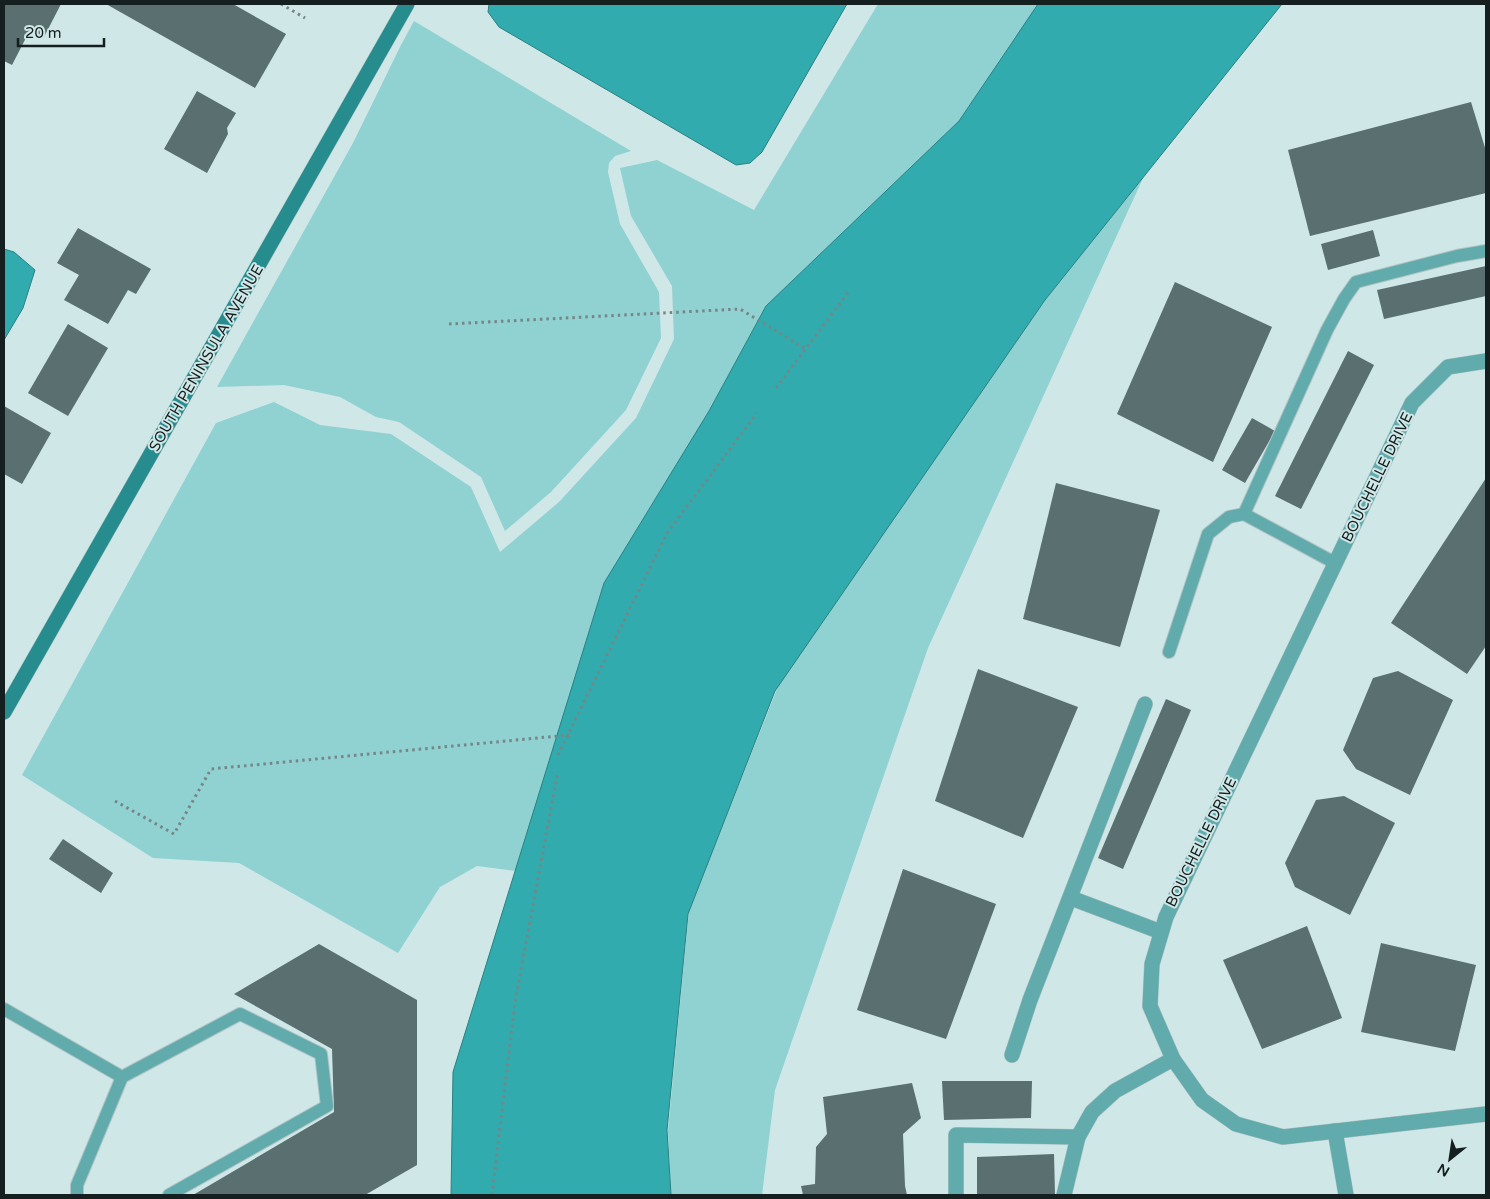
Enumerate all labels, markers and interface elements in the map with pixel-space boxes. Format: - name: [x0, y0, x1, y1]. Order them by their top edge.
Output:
- scale bar: [18, 15, 104, 47]
- text: 20 m: [25, 24, 62, 42]
- street label: SOUTH PENINSULA AVENUE: [145, 261, 267, 455]
- street label: BOUCHELLE DRIVE: [1338, 409, 1416, 545]
- street label: BOUCHELLE DRIVE: [1162, 774, 1240, 910]
- north arrow: [1425, 1134, 1475, 1184]
- text: N: [1435, 1160, 1453, 1180]

